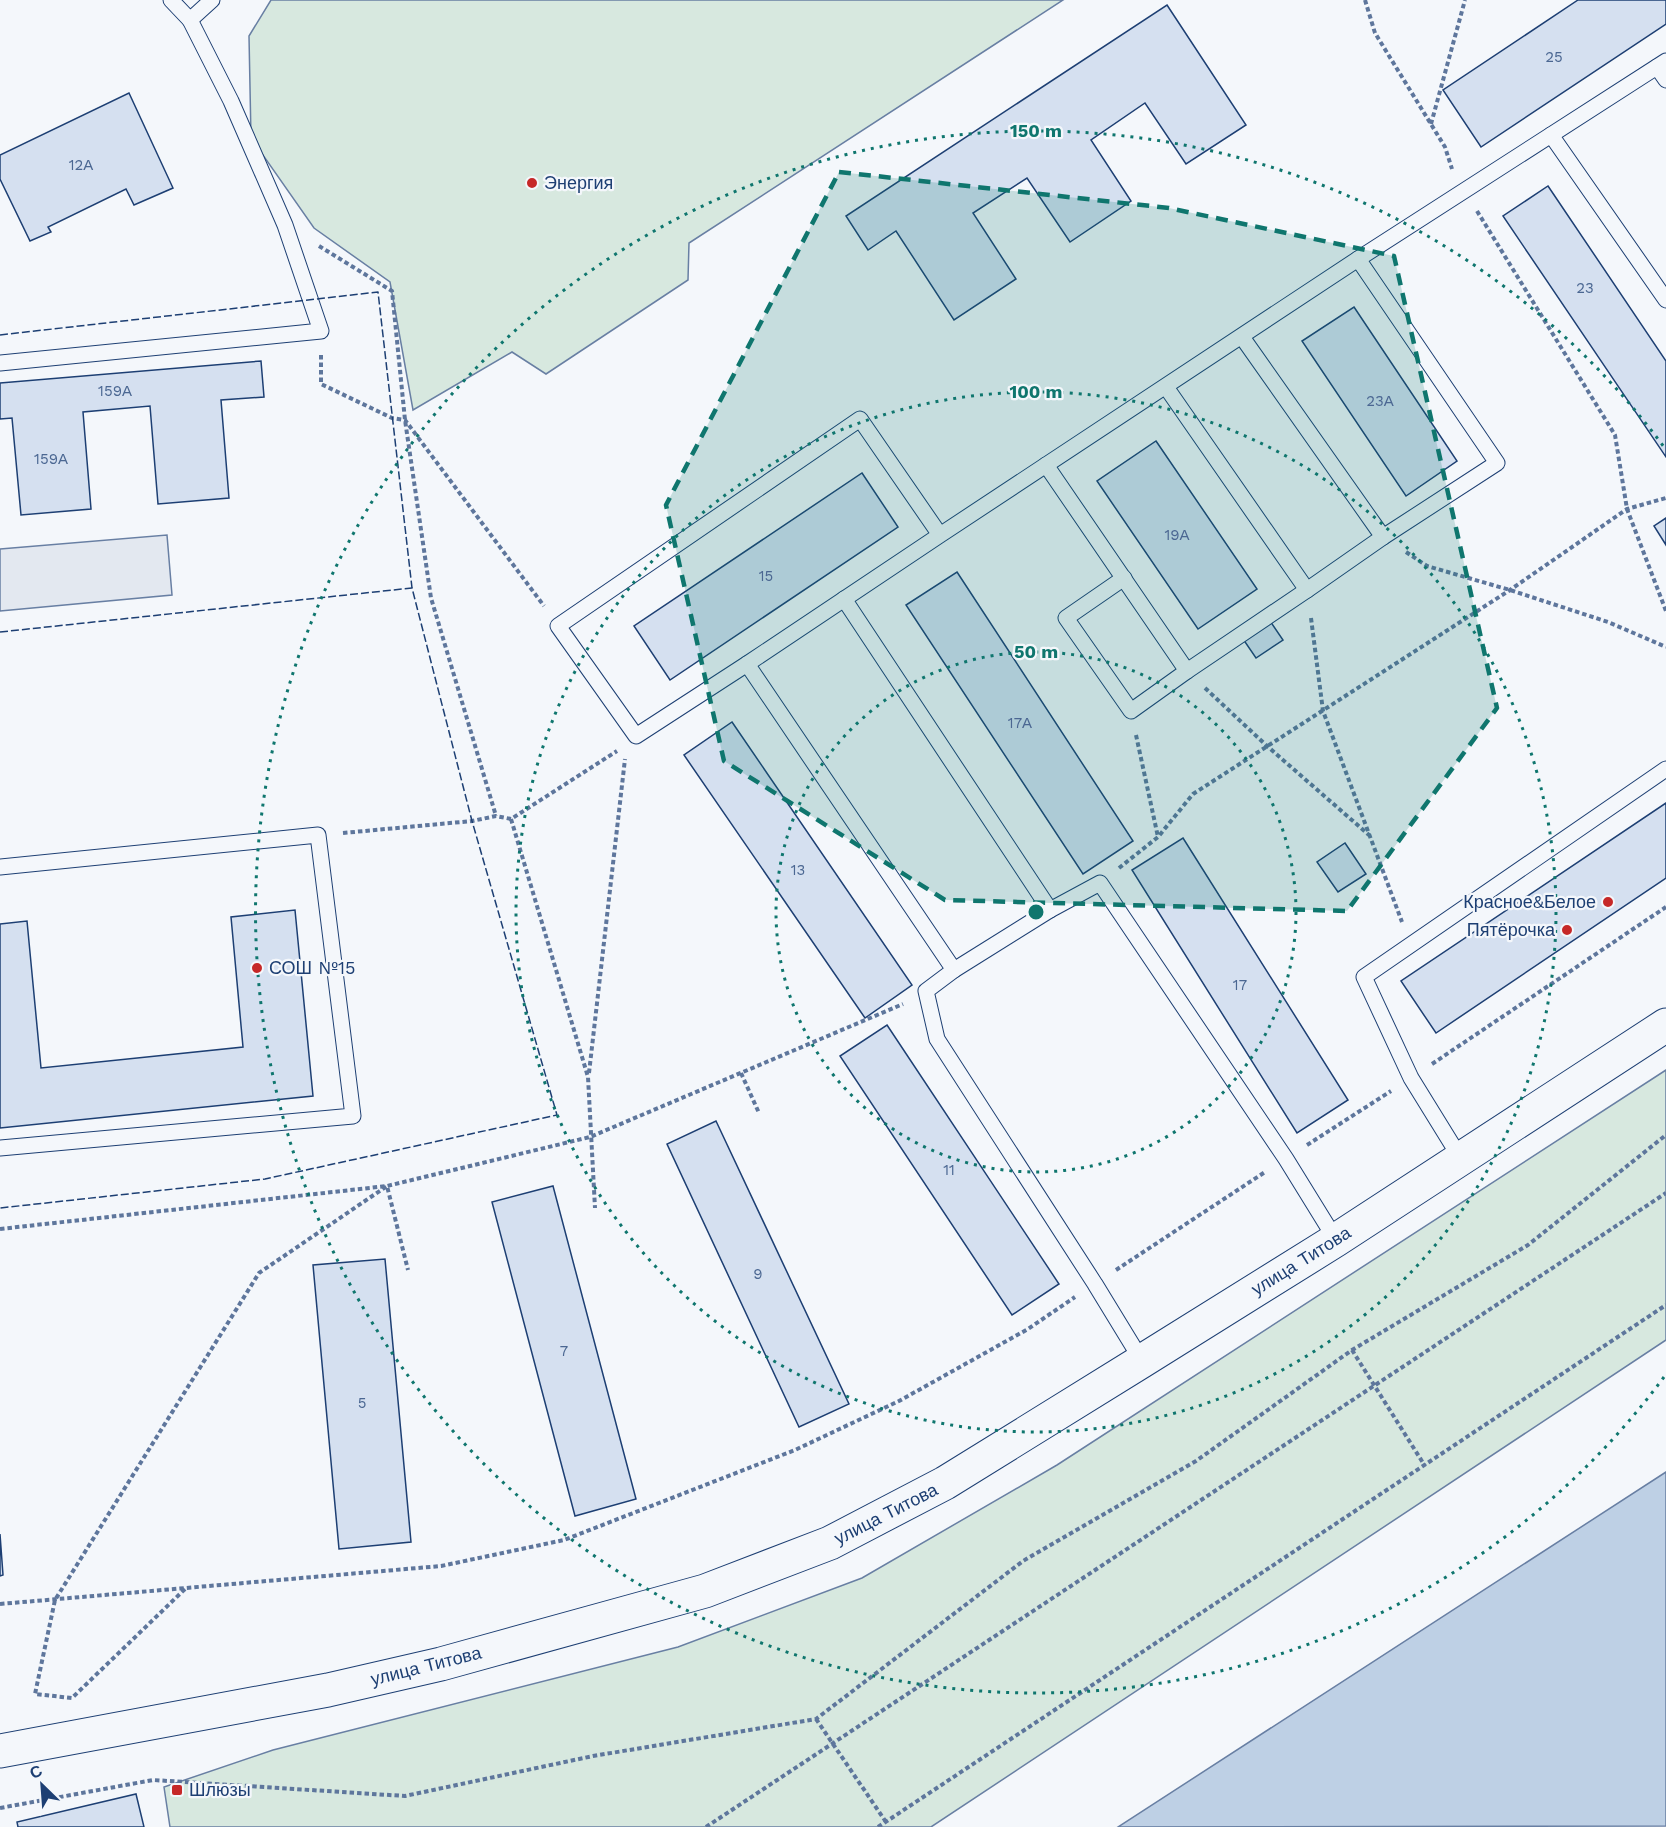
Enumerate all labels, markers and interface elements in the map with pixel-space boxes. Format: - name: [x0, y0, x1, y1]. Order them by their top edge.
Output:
- house number: 25: [1545, 48, 1563, 66]
- text: 150 m: [1010, 120, 1062, 141]
- house number: 12А: [69, 156, 93, 174]
- place label: Энергия: [544, 172, 613, 193]
- marker: Энергия: [525, 176, 539, 190]
- house number: 23: [1576, 279, 1594, 297]
- text: 100 m: [1009, 381, 1063, 402]
- house number: 159А: [98, 382, 132, 400]
- house number: 23А: [1366, 392, 1394, 410]
- house number: 159А: [34, 450, 68, 468]
- house number: 19А: [1164, 526, 1190, 544]
- house number: 15: [759, 567, 773, 585]
- text: 50 m: [1014, 641, 1058, 662]
- house number: 17А: [1008, 714, 1032, 732]
- house number: 13: [791, 861, 805, 879]
- place label: Красное&Белое: [1463, 891, 1596, 912]
- marker: Красное&Белое: [1601, 895, 1615, 909]
- centre of rings: [1026, 902, 1046, 922]
- place label: Пятёрочка: [1467, 919, 1556, 940]
- marker: Пятёрочка: [1560, 923, 1574, 937]
- place label: СОШ №15: [269, 957, 355, 978]
- marker: СОШ №15: [250, 961, 264, 975]
- house number: 17: [1233, 976, 1247, 994]
- house number: 11: [943, 1161, 955, 1179]
- street label: улица Титова: [1247, 1221, 1355, 1300]
- house number: 9: [753, 1265, 763, 1283]
- house number: 7: [560, 1342, 568, 1360]
- house number: 5: [358, 1394, 366, 1412]
- street label: улица Титова: [831, 1478, 942, 1549]
- street label: улица Титова: [368, 1641, 484, 1689]
- north arrow: [12, 1755, 72, 1815]
- text: С: [27, 1761, 46, 1783]
- place label: Шлюзы: [189, 1779, 251, 1800]
- marker: Шлюзы: [170, 1783, 184, 1797]

